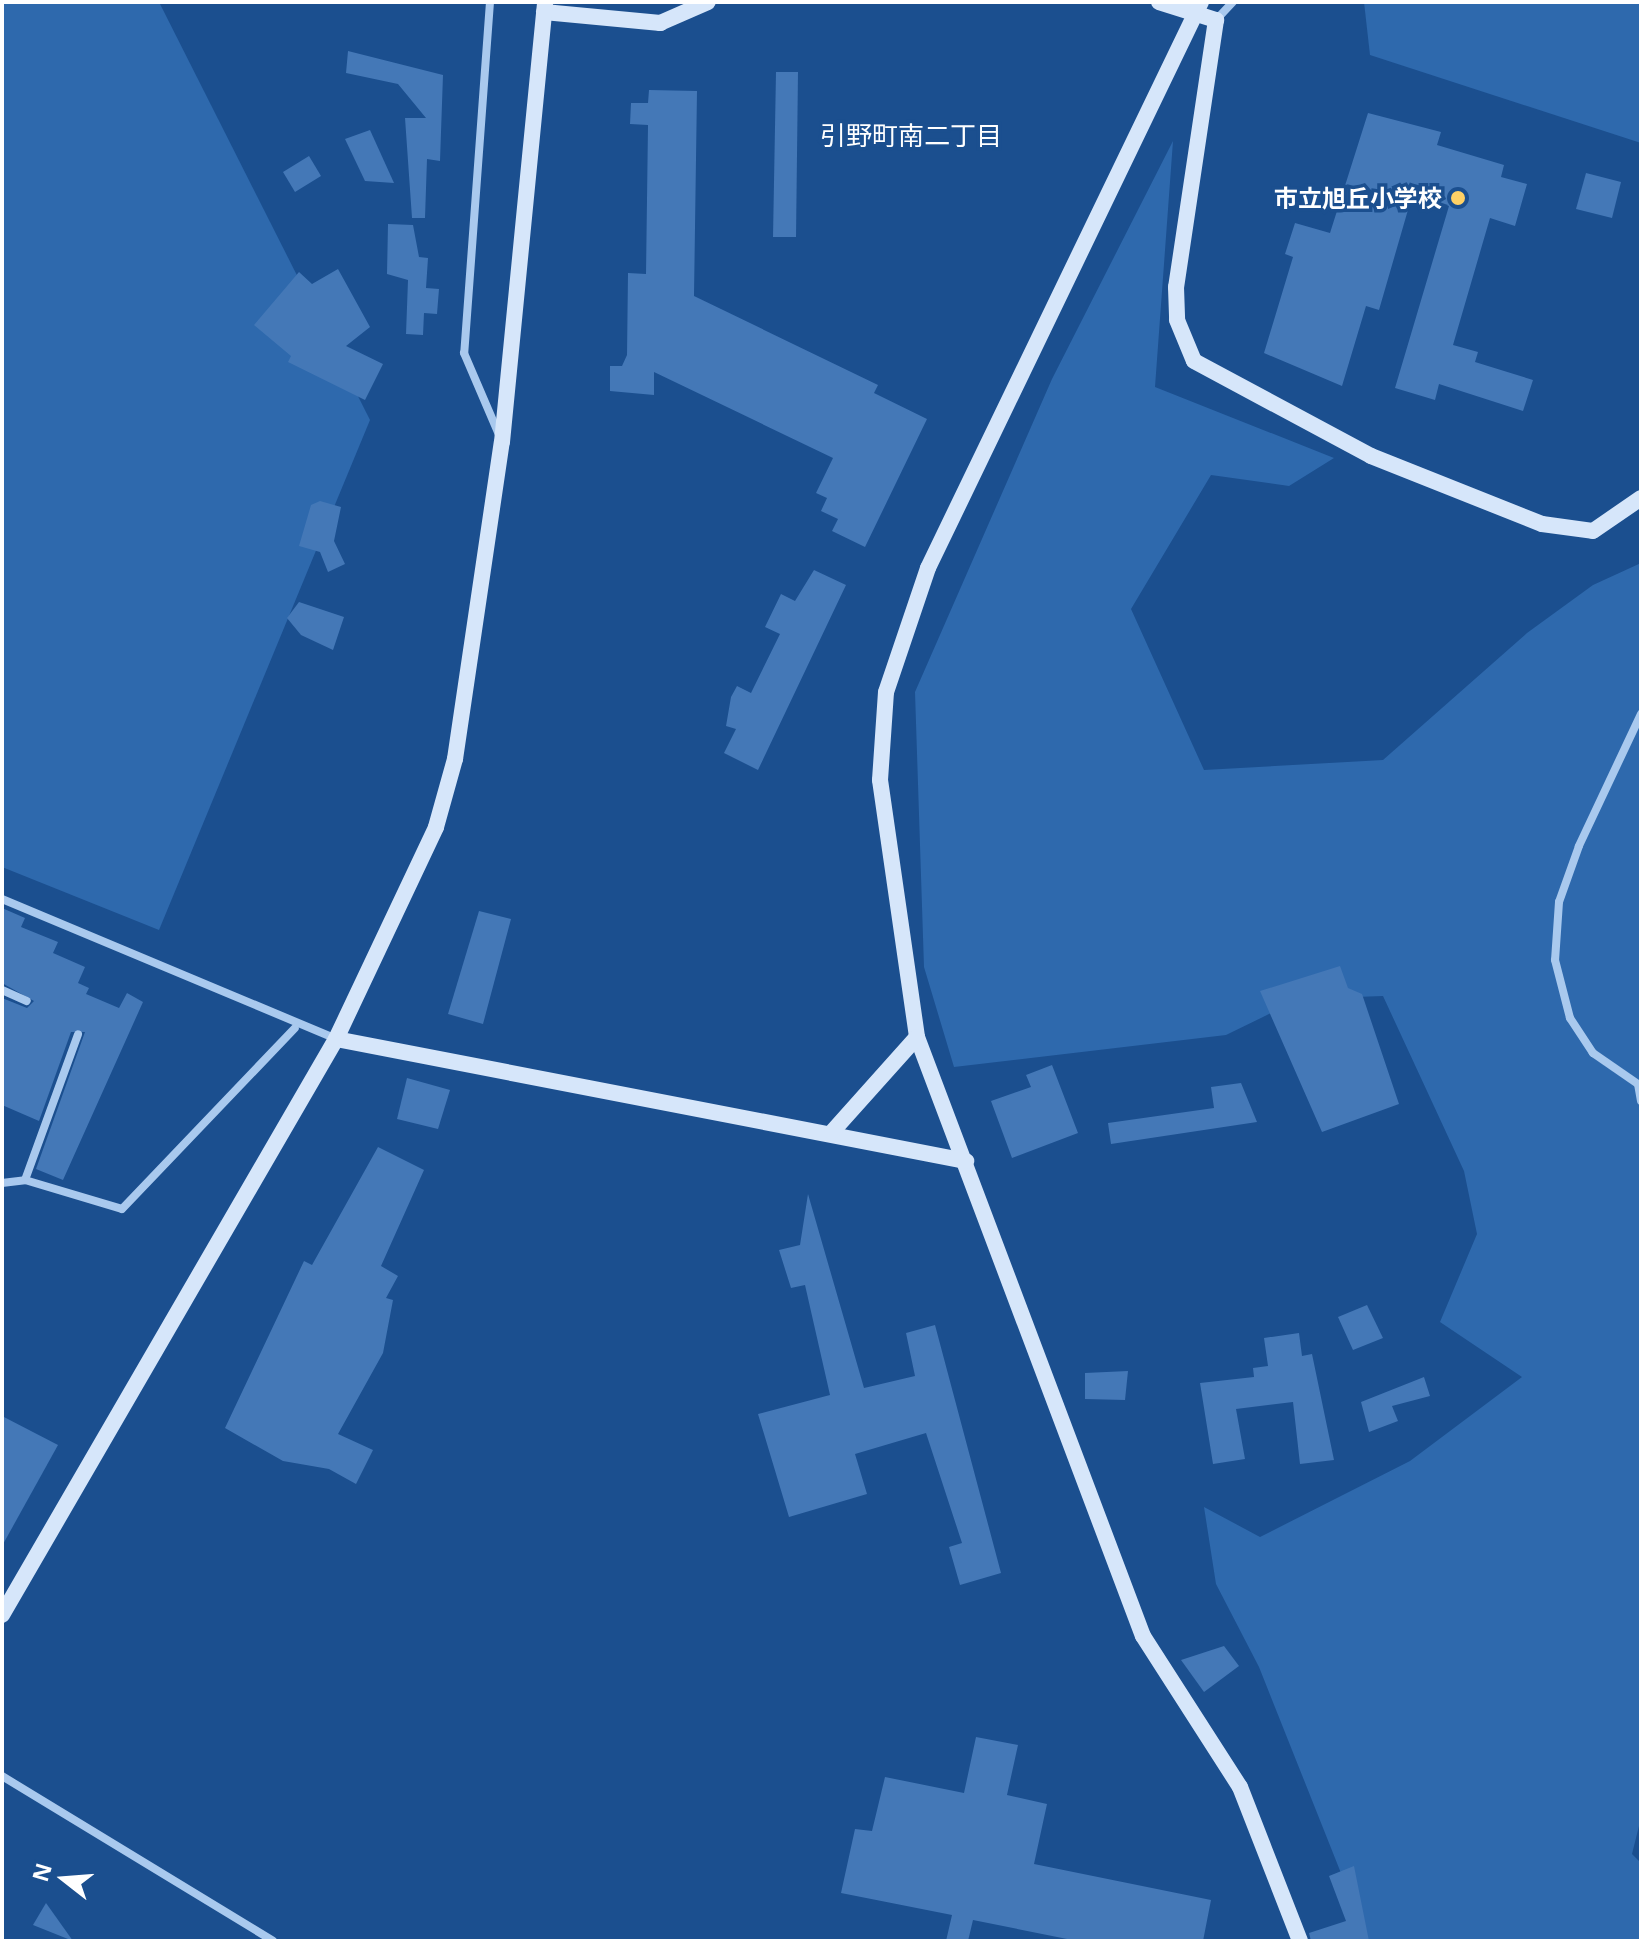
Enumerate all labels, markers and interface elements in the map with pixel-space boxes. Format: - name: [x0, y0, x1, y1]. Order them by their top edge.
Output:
- district label: 引野町南二丁目: [820, 120, 1002, 152]
- place label: 市立旭丘小学校: [1274, 184, 1442, 212]
- marker: 市立旭丘小学校: [1449, 189, 1467, 207]
- north arrow: [24, 1839, 104, 1919]
- text: N: [24, 1859, 58, 1885]

